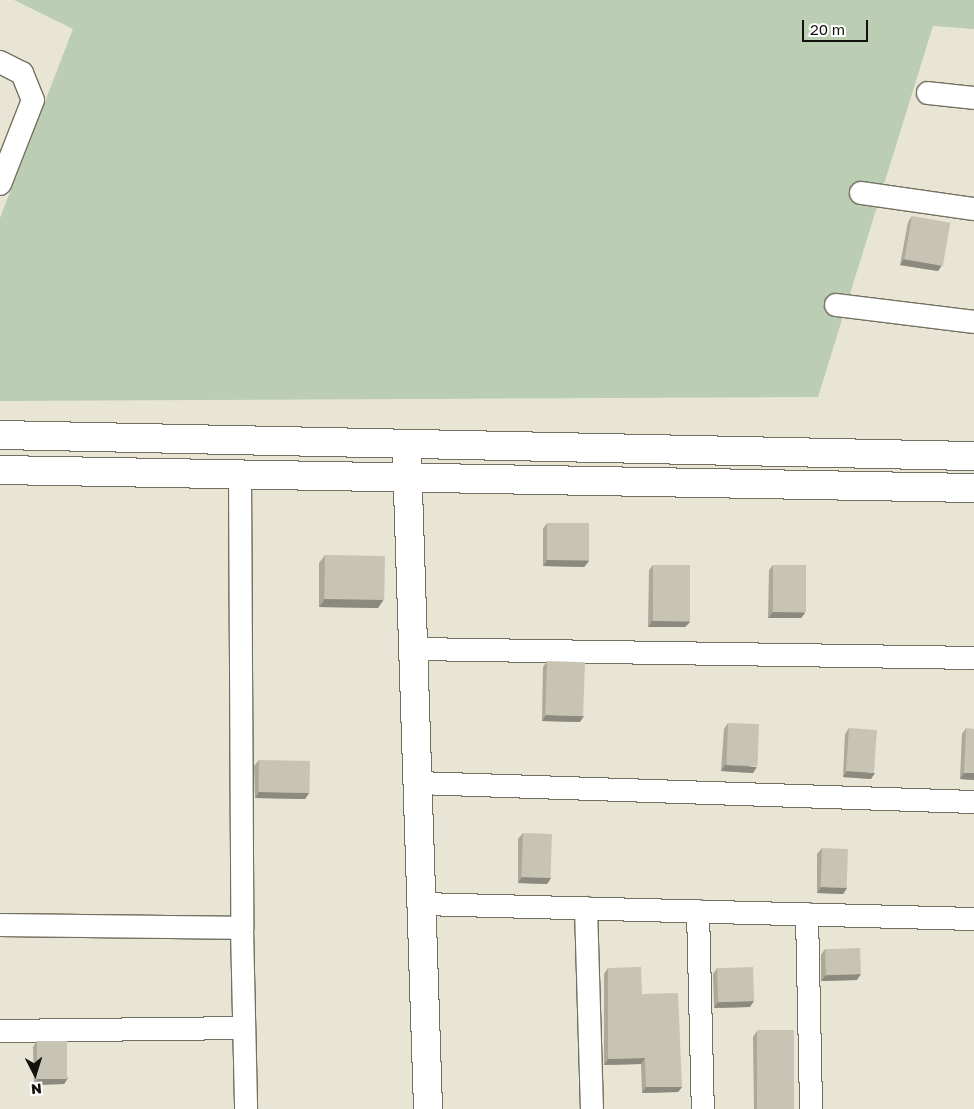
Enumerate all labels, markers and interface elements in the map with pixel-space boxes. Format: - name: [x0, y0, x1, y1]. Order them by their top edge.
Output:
- scale bar: [804, 10, 870, 42]
- text: 20 m: [810, 20, 845, 38]
- north arrow: [10, 1049, 60, 1099]
- text: N: [30, 1081, 42, 1098]

